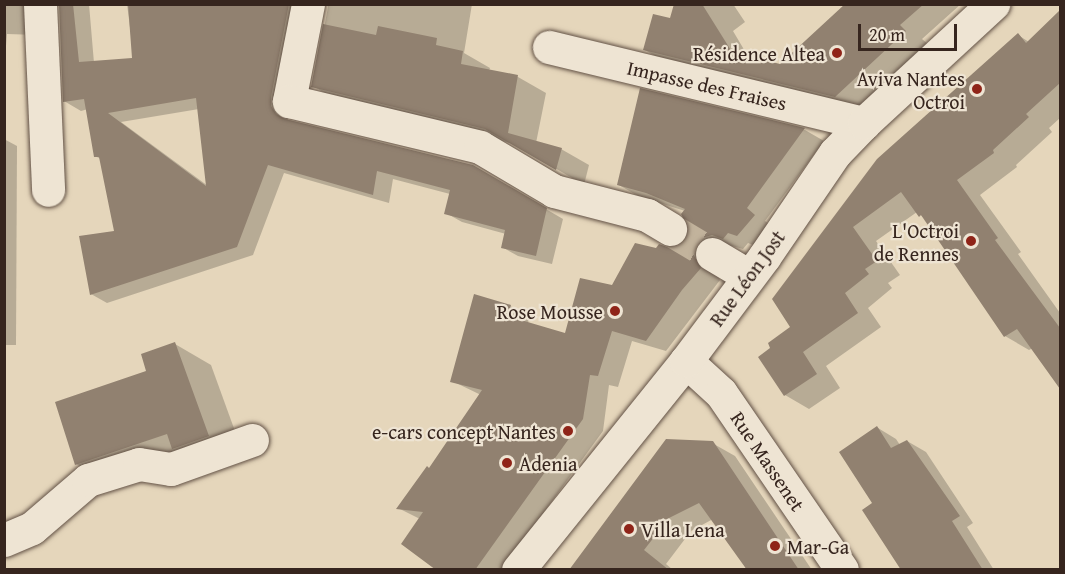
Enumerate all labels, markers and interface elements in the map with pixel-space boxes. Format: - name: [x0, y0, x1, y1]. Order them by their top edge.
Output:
- scale bar: [861, 12, 960, 50]
- text: 20 m: [869, 21, 905, 48]
- place label: Résidence Altea: [693, 41, 825, 65]
- marker: Résidence Altea: [830, 46, 844, 60]
- street label: Impasse des Fraises: [625, 55, 789, 115]
- place label: Aviva Nantes Octroi: [857, 66, 965, 113]
- marker: Aviva Nantes Octroi: [970, 82, 984, 96]
- place label: L'Octroi de Rennes: [874, 218, 959, 265]
- street label: Rue Léon Jost: [704, 225, 790, 331]
- marker: L'Octroi de Rennes: [964, 234, 978, 248]
- place label: Rose Mousse: [497, 299, 603, 323]
- marker: Rose Mousse: [608, 304, 622, 318]
- street label: Rue Massenet: [726, 407, 810, 515]
- place label: e-cars concept Nantes: [372, 419, 556, 443]
- marker: e-cars concept Nantes: [561, 424, 575, 438]
- place label: Adenia: [519, 451, 577, 475]
- marker: Adenia: [500, 456, 514, 470]
- place label: Villa Lena: [641, 517, 725, 541]
- marker: Villa Lena: [622, 522, 636, 536]
- place label: Mar-Ga: [787, 534, 849, 558]
- marker: Mar-Ga: [768, 539, 782, 553]

